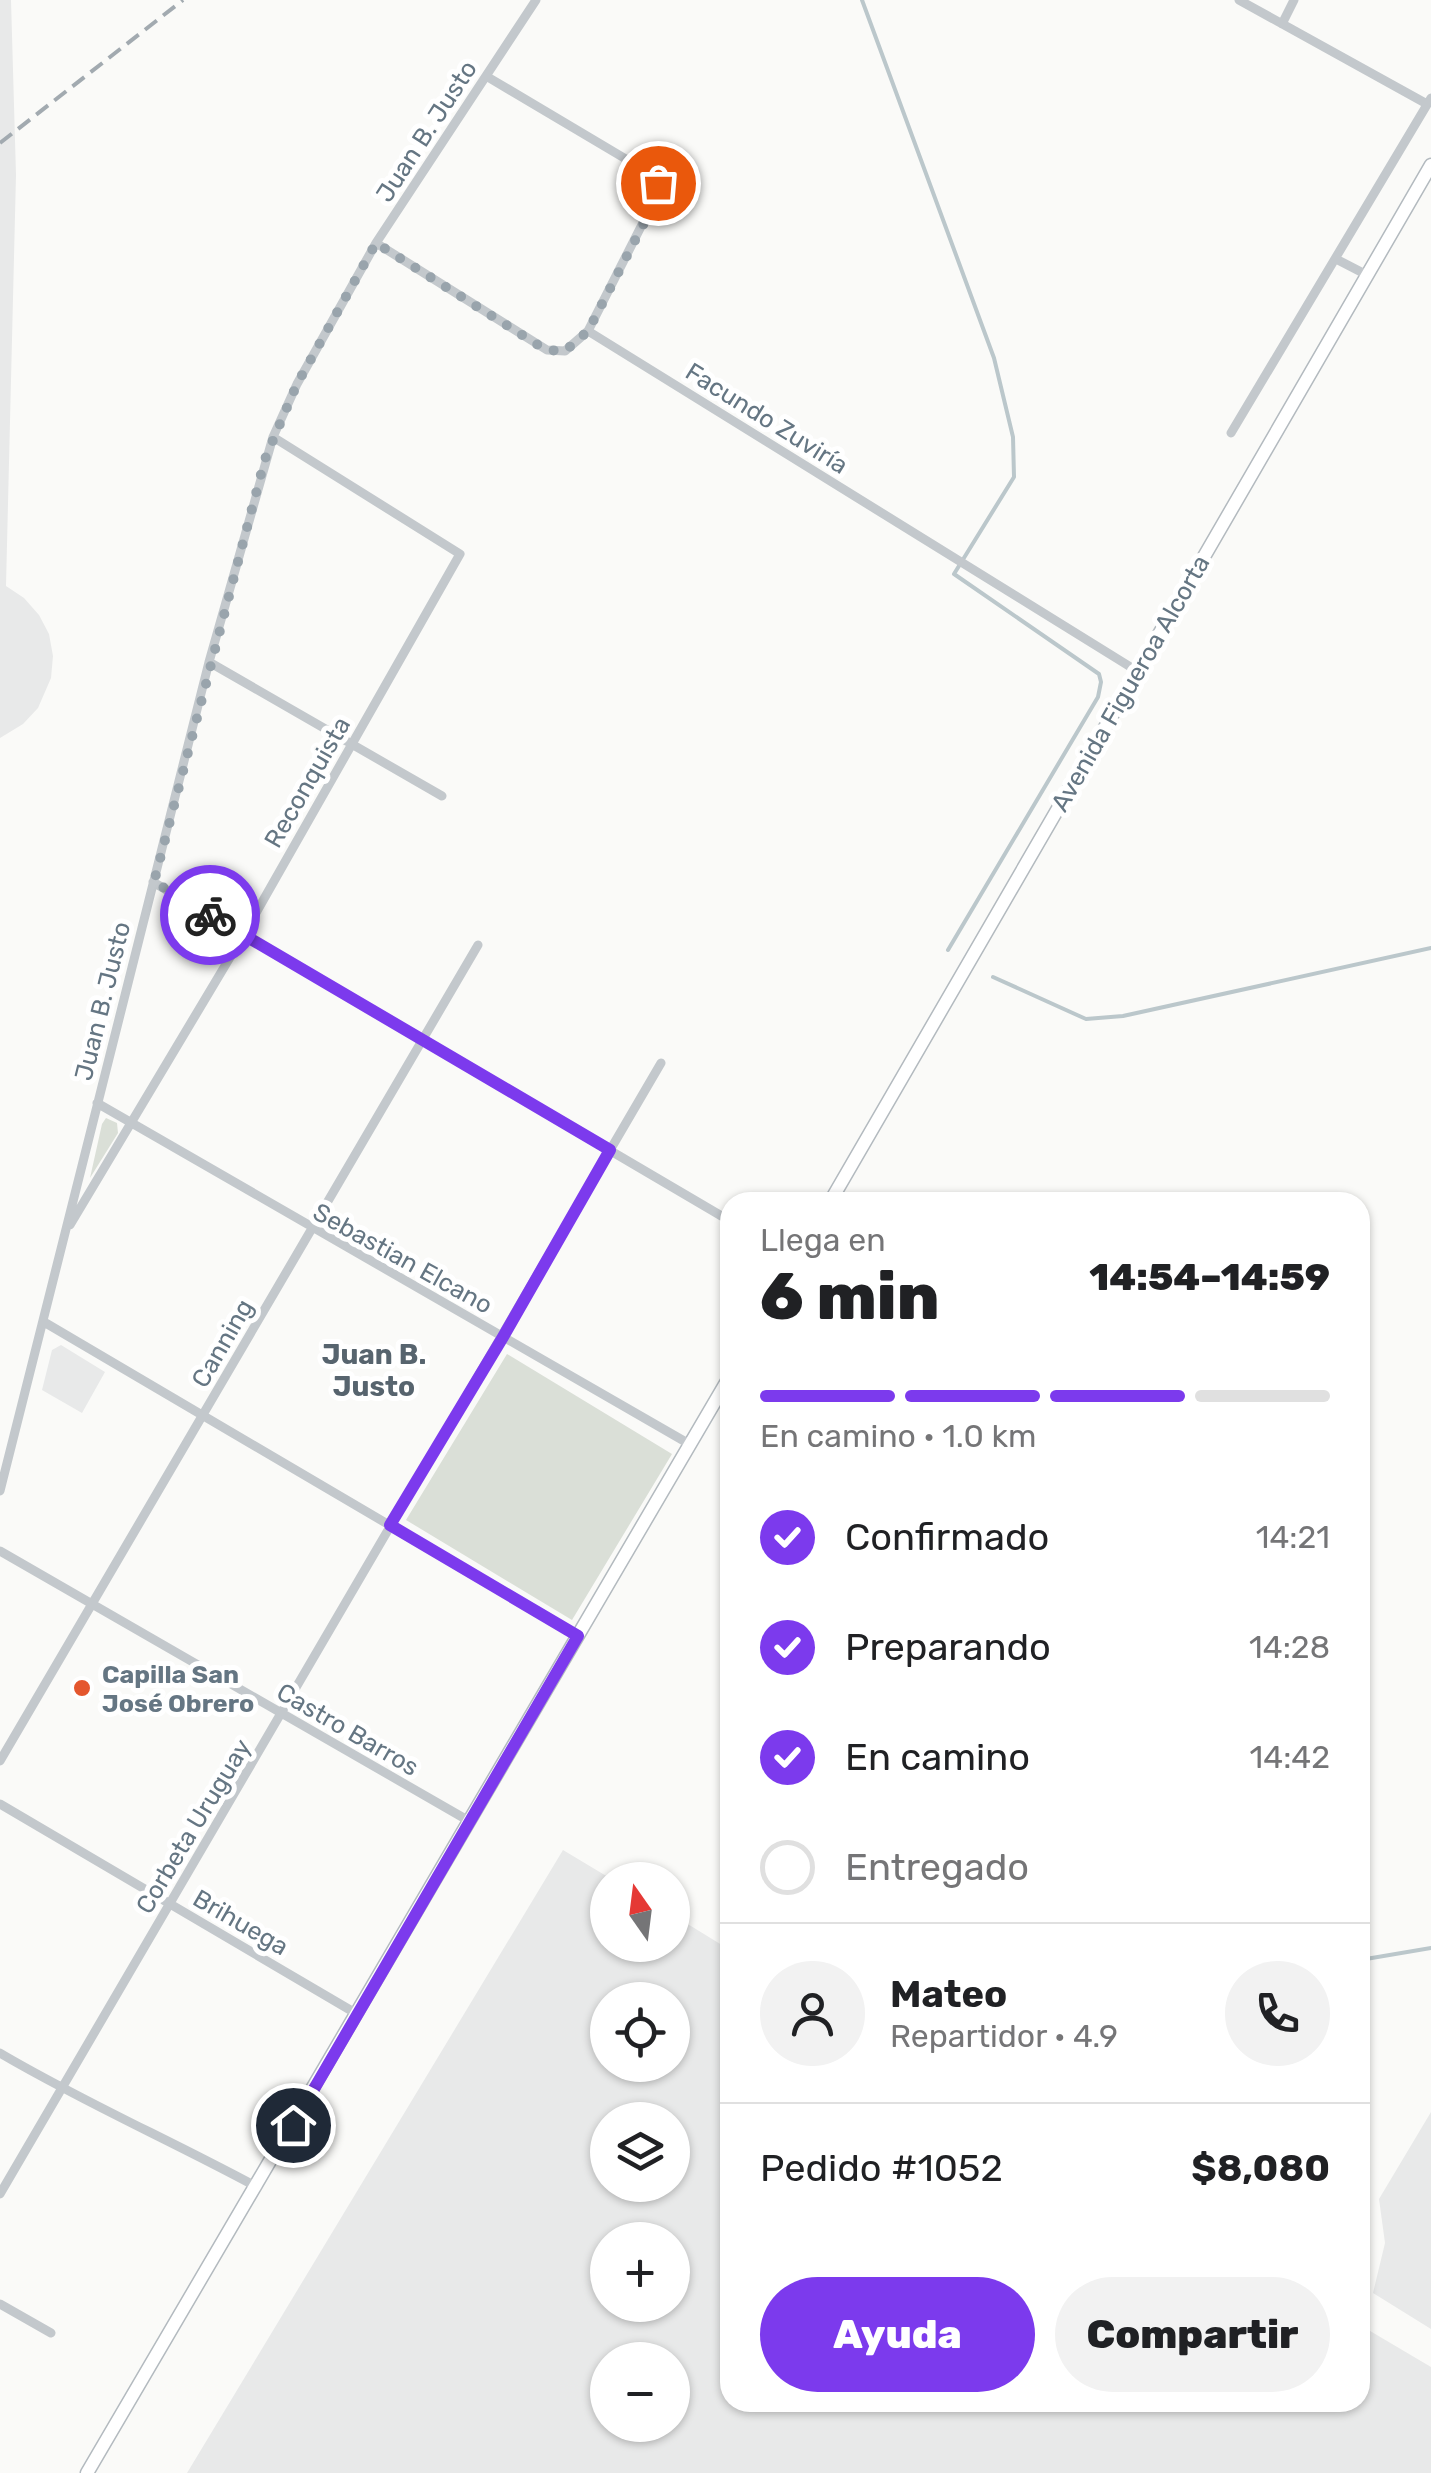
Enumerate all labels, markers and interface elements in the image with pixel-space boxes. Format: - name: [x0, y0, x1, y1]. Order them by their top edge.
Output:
- street label: Juan B. Justo: [370, 55, 483, 207]
- pin: [616, 141, 701, 226]
- icon: bag: [631, 156, 686, 211]
- street label: Facundo Zuviría: [680, 357, 853, 480]
- street label: Avenida Figueroa Alcorta: [1045, 550, 1216, 816]
- street label: Reconquista: [258, 712, 356, 853]
- courier: [160, 865, 260, 965]
- icon: bike: [183, 888, 238, 943]
- street label: Juan B. Justo: [69, 919, 136, 1083]
- street label: Sebastian Elcano: [308, 1197, 497, 1320]
- text: Llega en: [760, 1221, 886, 1259]
- text: 14:54–14:59: [1089, 1254, 1330, 1300]
- text: 6 min: [760, 1258, 939, 1335]
- street label: Canning: [186, 1294, 259, 1392]
- district label: Juan B. Justo: [322, 1338, 426, 1403]
- text: En camino · 1.0 km: [760, 1417, 1037, 1455]
- icon: check: [760, 1510, 815, 1565]
- text: Confirmado: [845, 1514, 1049, 1560]
- text: 14:21: [1256, 1518, 1330, 1556]
- icon: check: [760, 1620, 815, 1675]
- text: Preparando: [845, 1624, 1051, 1670]
- text: 14:28: [1249, 1628, 1330, 1666]
- place label: Capilla San José Obrero: [102, 1660, 254, 1718]
- marker: Capilla San José Obrero: [71, 1677, 93, 1699]
- street label: Castro Barros: [272, 1677, 424, 1782]
- icon: check: [760, 1730, 815, 1785]
- street label: Corbeta Uruguay: [130, 1734, 257, 1919]
- text: En camino: [845, 1734, 1030, 1780]
- text: 14:42: [1250, 1738, 1330, 1776]
- text: Entregado: [845, 1844, 1029, 1890]
- north arrow: [590, 1862, 690, 1962]
- map controls: [590, 1862, 690, 2442]
- street label: Brihuega: [188, 1884, 294, 1961]
- button: person: [760, 1961, 865, 2066]
- button: phone: [1225, 1961, 1330, 2066]
- text: Mateo: [890, 1971, 1007, 2017]
- button: locate: [590, 1982, 690, 2082]
- text: Repartidor · 4.9: [890, 2017, 1118, 2055]
- pin: [251, 2083, 336, 2168]
- icon: home: [266, 2098, 321, 2153]
- button: layers: [590, 2102, 690, 2202]
- text: Pedido #1052: [760, 2145, 1003, 2191]
- text: $8,080: [1191, 2145, 1330, 2191]
- button: +: [590, 2222, 690, 2322]
- button: Ayuda: [760, 2277, 1035, 2392]
- button: Compartir: [1055, 2277, 1330, 2392]
- button: −: [590, 2342, 690, 2442]

